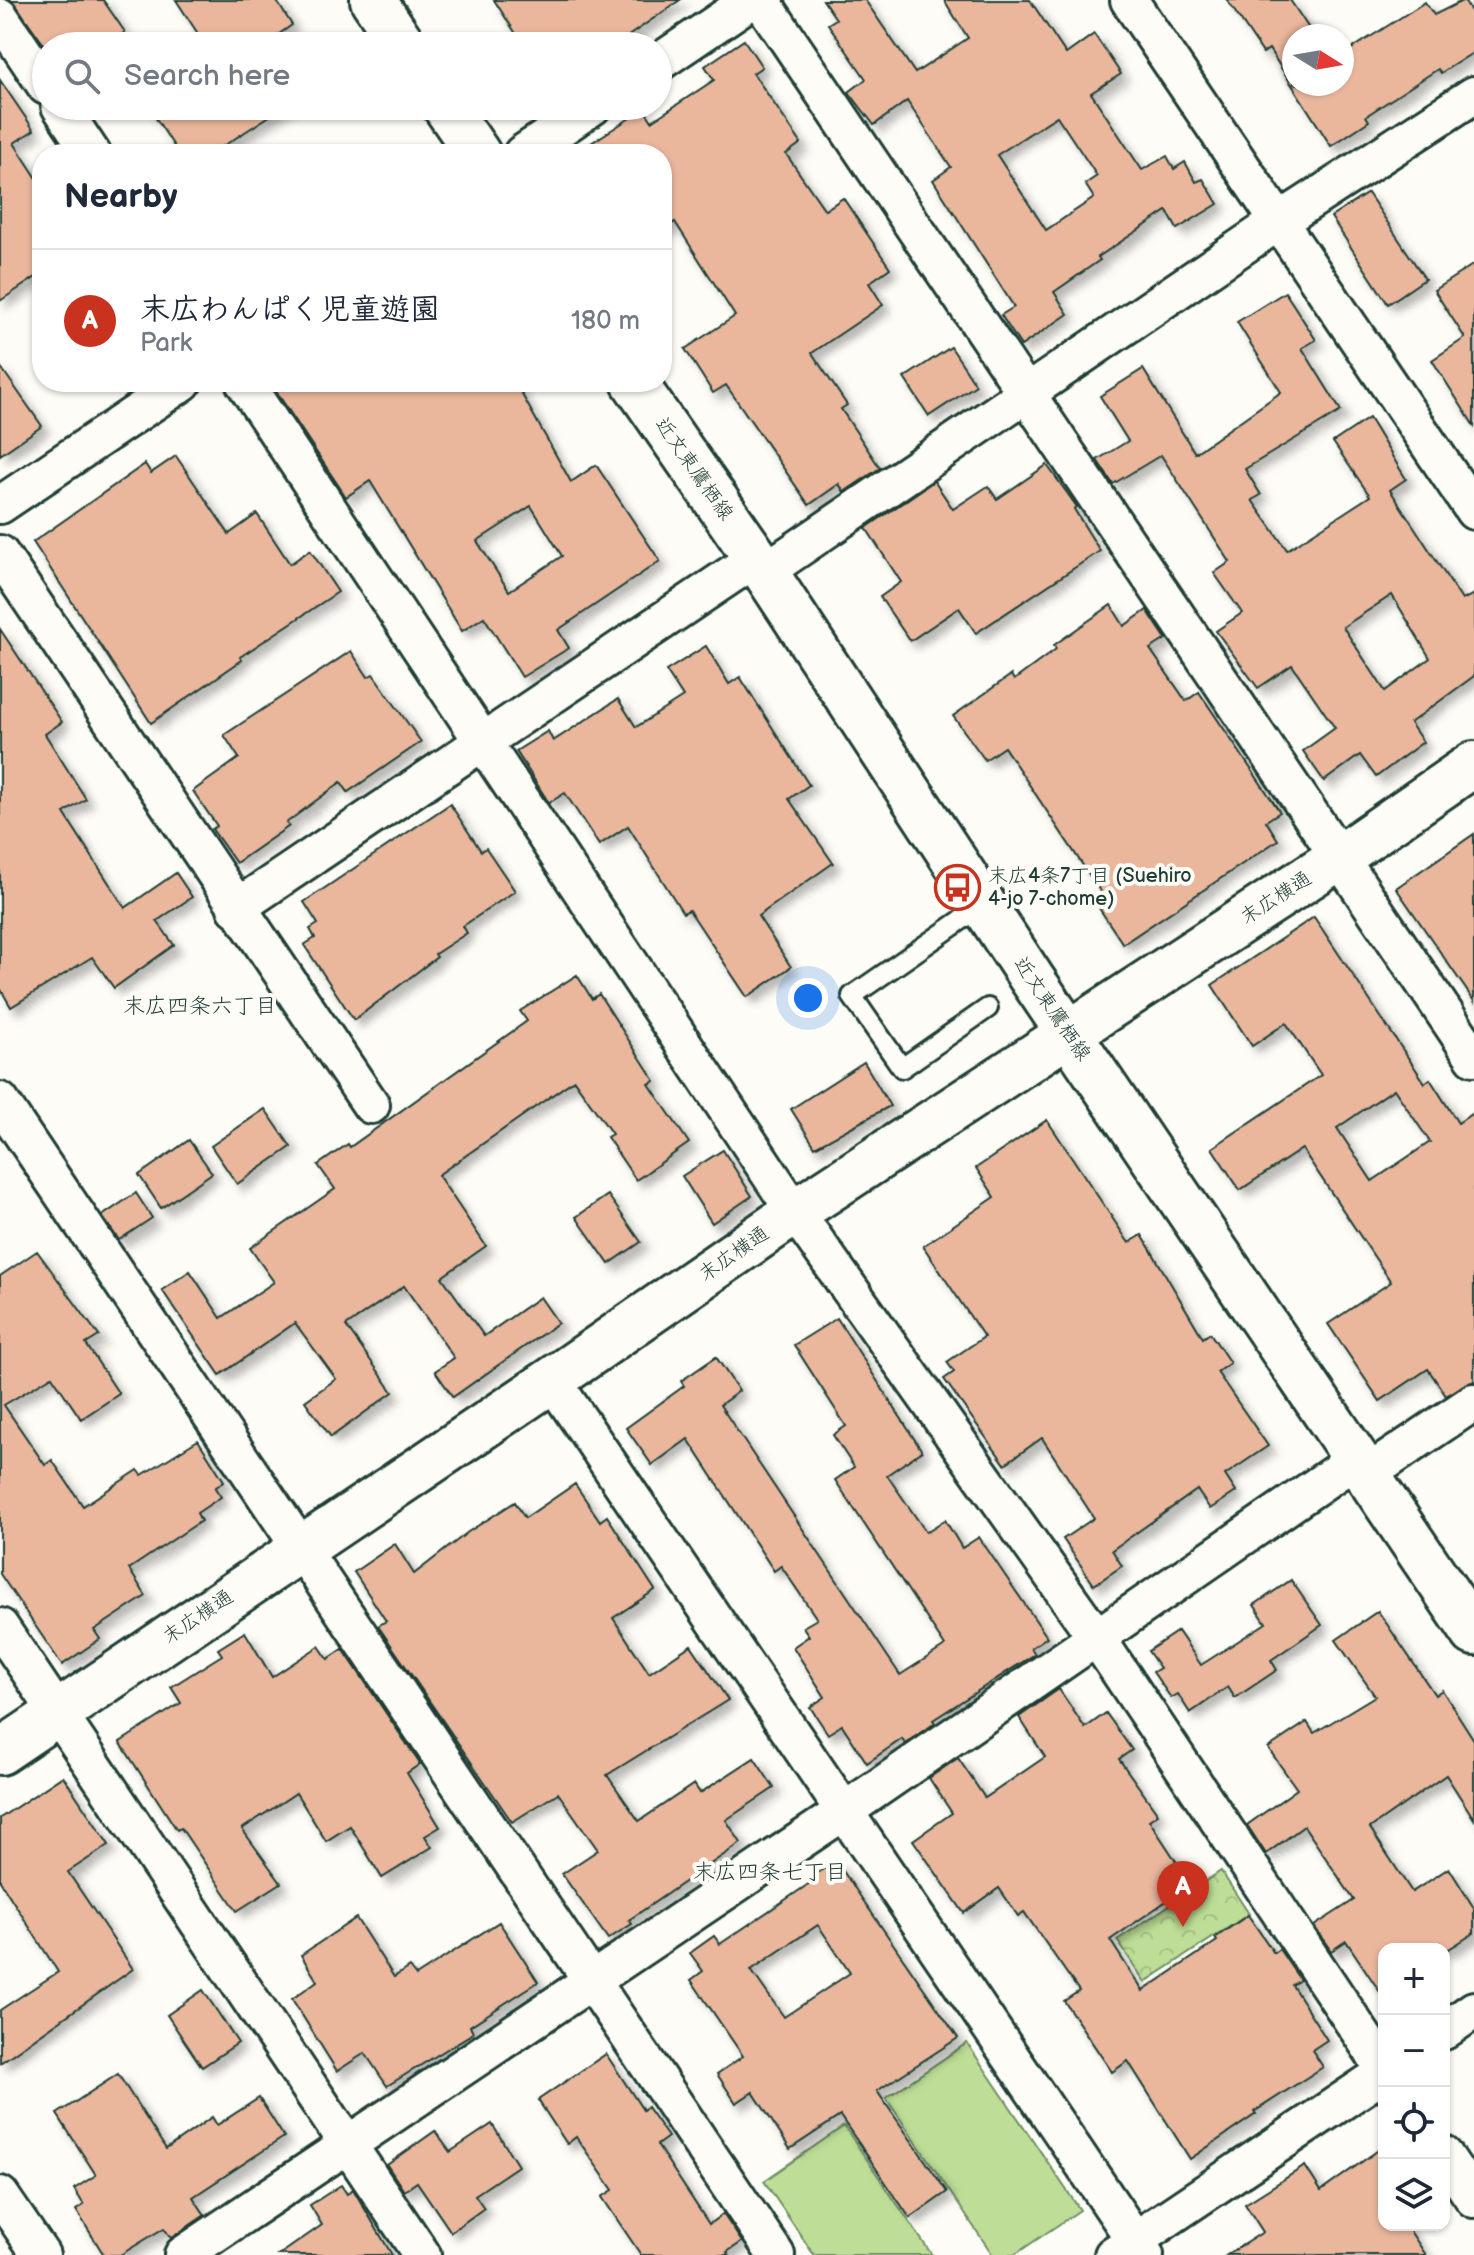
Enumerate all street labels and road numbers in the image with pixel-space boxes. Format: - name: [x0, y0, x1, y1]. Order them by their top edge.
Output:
- street label: 近文東鷹栖線: [650, 413, 738, 525]
- street label: 末広横通: [1236, 866, 1316, 930]
- street label: 近文東鷹栖線: [1008, 953, 1096, 1065]
- street label: 末広横通: [694, 1221, 774, 1287]
- street label: 末広横通: [158, 1585, 238, 1649]

